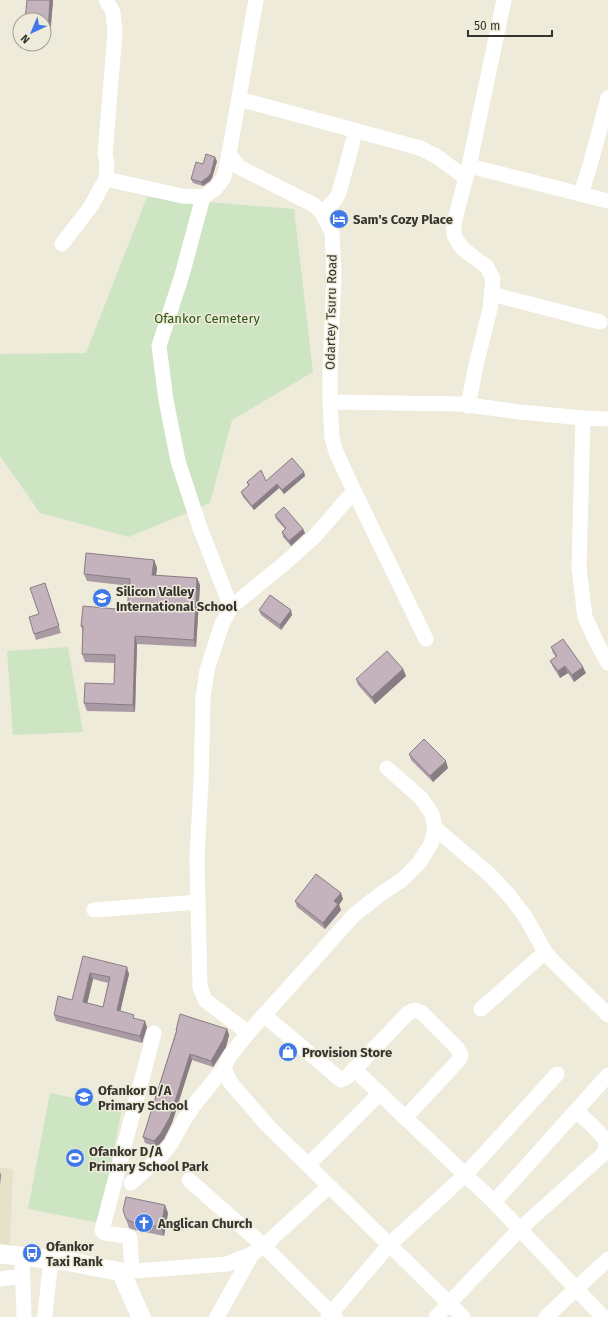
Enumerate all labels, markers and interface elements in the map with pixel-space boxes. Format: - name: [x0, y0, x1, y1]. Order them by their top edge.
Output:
- north arrow: [12, 12, 52, 52]
- scale bar: [468, 12, 552, 38]
- text: 50 m: [474, 19, 500, 33]
- text: N: [18, 32, 33, 46]
- hotel icon: Sam's Cozy Place: [328, 208, 350, 230]
- place label: Sam's Cozy Place: [353, 212, 453, 227]
- street label: Odartey Tsuru Road: [322, 254, 340, 370]
- park label: Ofankor Cemetery: [154, 311, 260, 326]
- place label: Silicon Valley International School: [116, 584, 237, 614]
- school or university icon: Silicon Valley International School: [91, 587, 113, 609]
- shop icon: Provision Store: [277, 1041, 299, 1063]
- place label: Provision Store: [302, 1045, 392, 1060]
- place label: Ofankor D/A Primary School: [98, 1083, 188, 1113]
- school or university icon: Ofankor D/A Primary School: [73, 1086, 95, 1108]
- place label: Ofankor D/A Primary School Park: [89, 1144, 209, 1174]
- sports icon: Ofankor D/A Primary School Park: [64, 1147, 86, 1169]
- church icon: Anglican Church: [133, 1212, 155, 1234]
- place label: Anglican Church: [157, 1216, 253, 1231]
- place label: Ofankor Taxi Rank: [46, 1239, 103, 1269]
- bus stop icon: Ofankor Taxi Rank: [21, 1242, 43, 1264]

